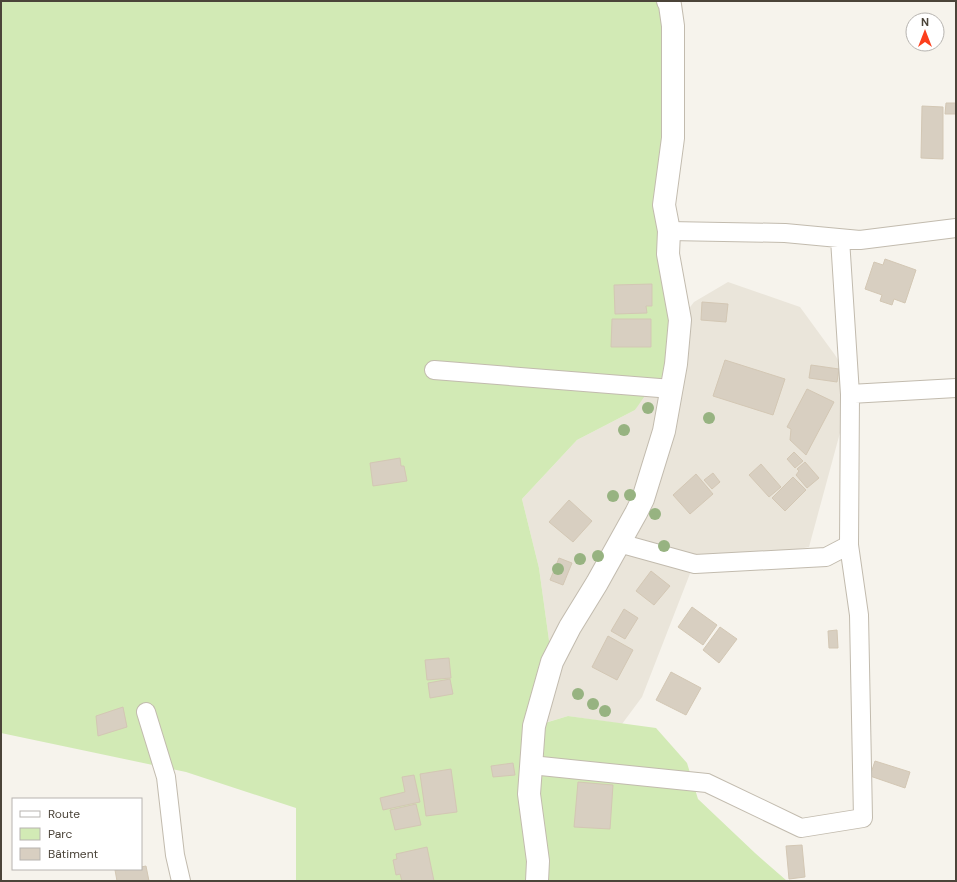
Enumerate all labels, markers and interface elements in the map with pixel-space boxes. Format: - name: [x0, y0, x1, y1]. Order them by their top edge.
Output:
- north arrow: [905, 12, 945, 52]
- text: N: [921, 15, 929, 29]
- legend: [12, 798, 142, 870]
- text: Route: [48, 806, 80, 822]
- text: Parc: [48, 826, 72, 842]
- text: Bâtiment: [48, 846, 99, 862]

